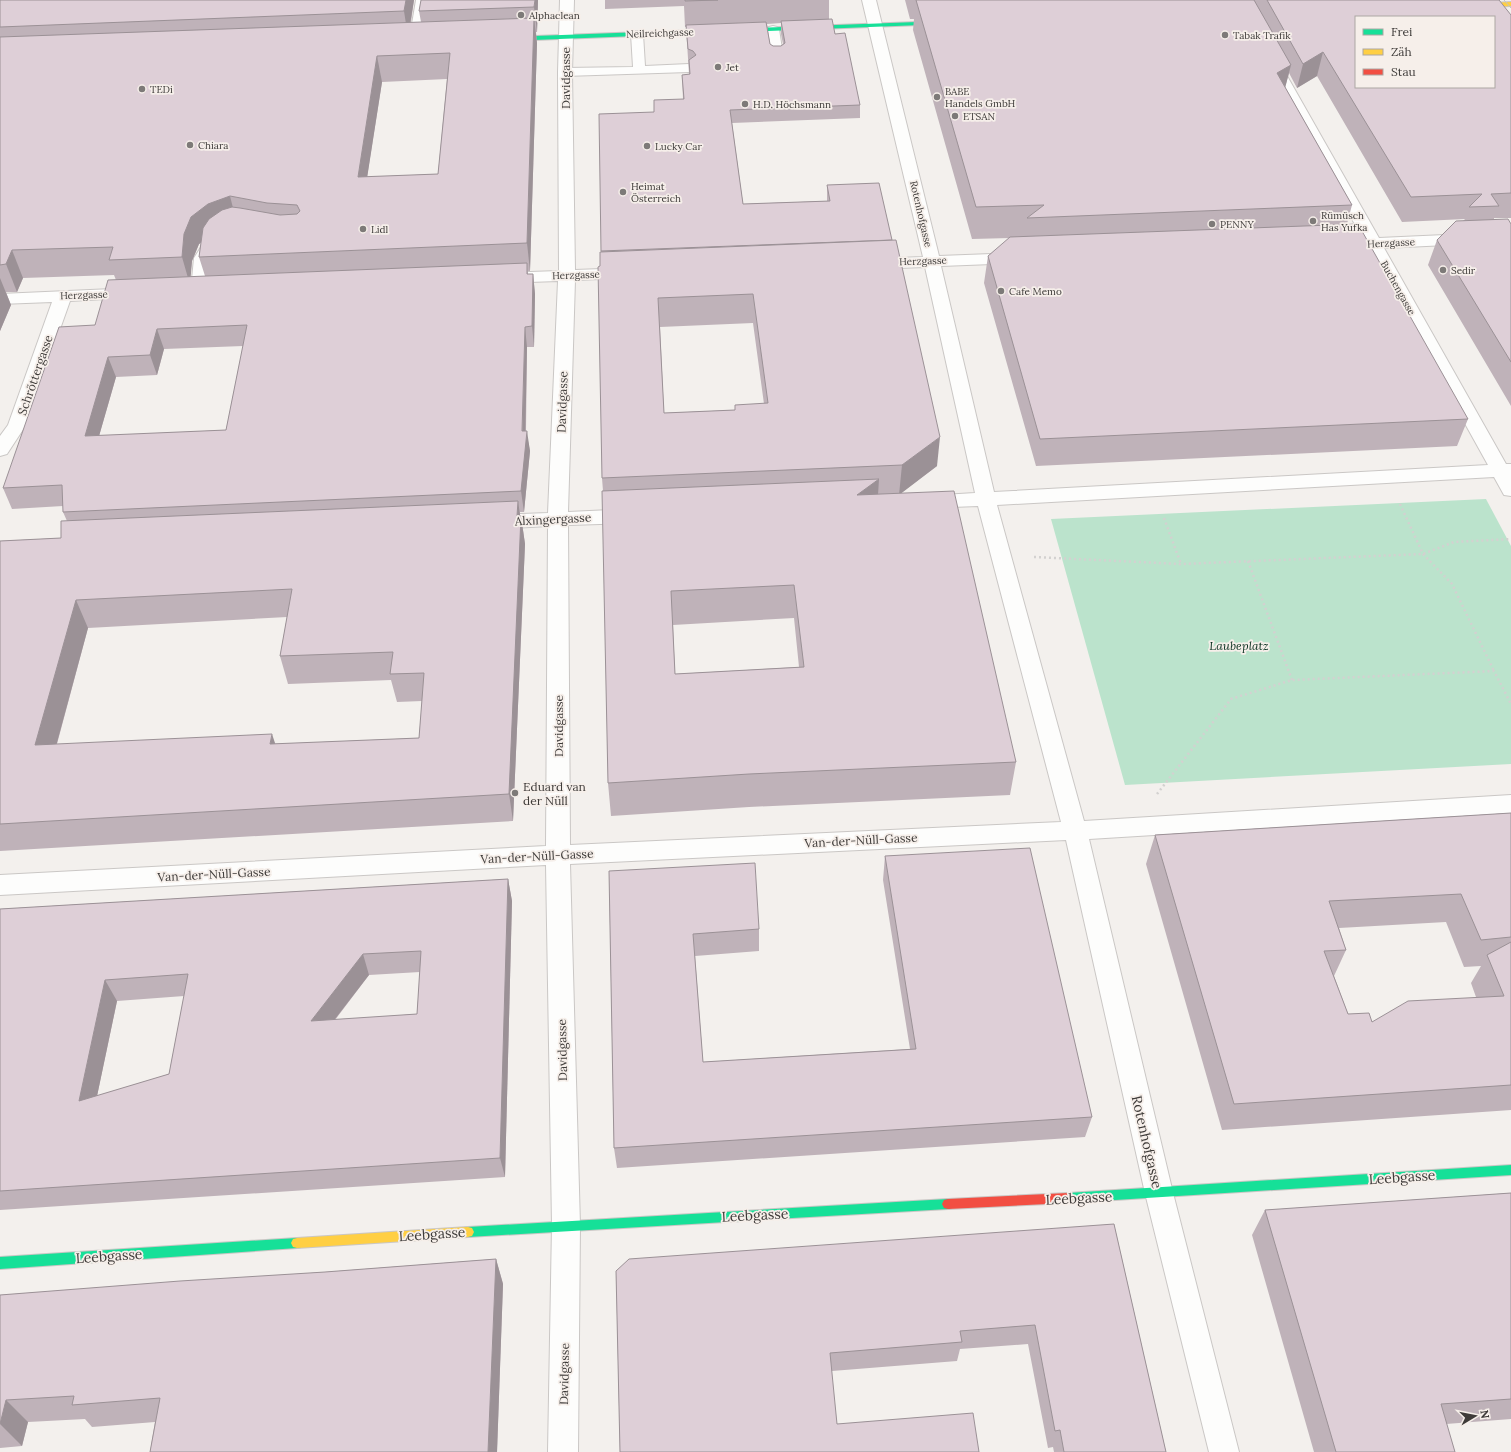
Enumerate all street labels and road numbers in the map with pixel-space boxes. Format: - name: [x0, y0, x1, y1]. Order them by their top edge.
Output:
- street label: Neilreichgasse: [626, 25, 695, 41]
- street label: Davidgasse: [558, 47, 573, 109]
- street label: Rotenhofgasse: [907, 179, 935, 249]
- street label: Herzgasse: [1367, 235, 1416, 251]
- street label: Herzgasse: [899, 254, 948, 268]
- street label: Buchengasse: [1378, 258, 1419, 318]
- street label: Herzgasse: [552, 268, 601, 282]
- street label: Herzgasse: [60, 288, 109, 302]
- street label: Schröttergasse: [14, 332, 56, 417]
- street label: Davidgasse: [553, 370, 571, 433]
- street label: Alxingergasse: [513, 509, 592, 529]
- street label: Davidgasse: [551, 695, 566, 757]
- street label: Van-der-Nüll-Gasse: [803, 830, 918, 850]
- street label: Van-der-Nüll-Gasse: [479, 846, 594, 866]
- street label: Van-der-Nüll-Gasse: [156, 864, 271, 884]
- street label: Davidgasse: [554, 1018, 570, 1081]
- street label: Rotenhofgasse: [1128, 1094, 1167, 1191]
- street label: Leebgasse: [1368, 1166, 1436, 1188]
- street label: Leebgasse: [1045, 1187, 1113, 1209]
- street label: Leebgasse: [721, 1204, 789, 1226]
- street label: Leebgasse: [398, 1223, 466, 1245]
- street label: Leebgasse: [75, 1245, 143, 1267]
- street label: Davidgasse: [556, 1342, 572, 1405]

